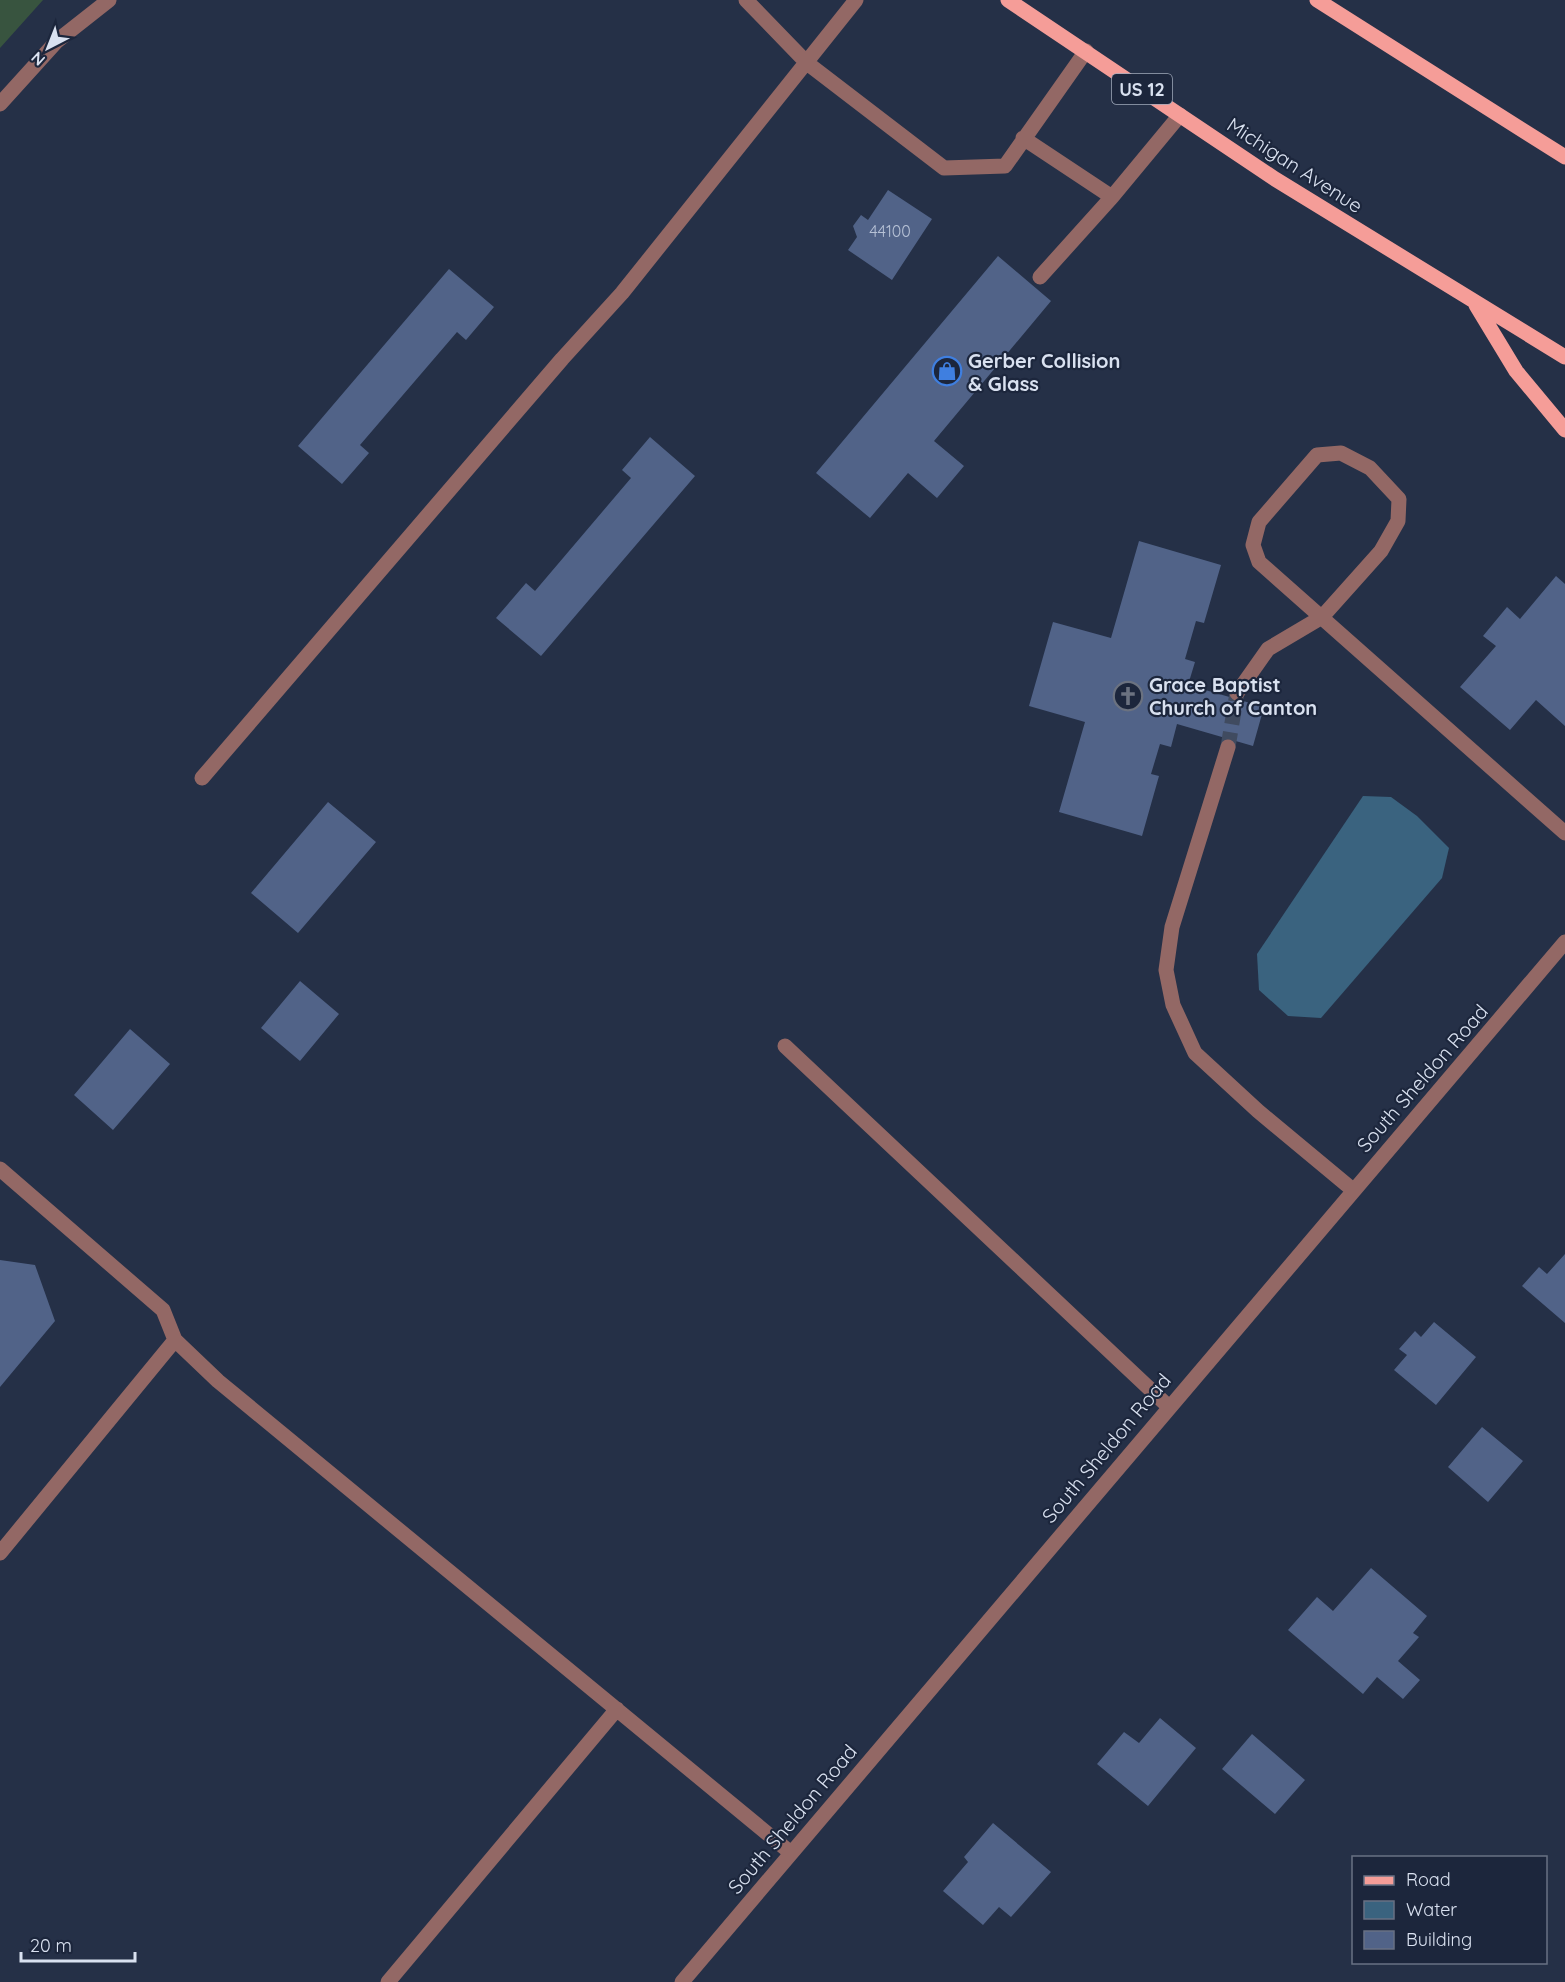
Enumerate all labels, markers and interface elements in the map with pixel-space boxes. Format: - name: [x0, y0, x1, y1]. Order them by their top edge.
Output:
- north arrow: [18, 18, 78, 78]
- text: N: [27, 48, 49, 71]
- road number: US 12: [1112, 74, 1172, 104]
- street label: Michigan Avenue: [1222, 112, 1368, 218]
- house number: 44100: [869, 221, 911, 241]
- place label: Gerber Collision & Glass: [968, 348, 1120, 396]
- shop icon: Gerber Collision & Glass: [931, 355, 963, 387]
- place label: Grace Baptist Church of Canton: [1149, 672, 1317, 720]
- church icon: Grace Baptist Church of Canton: [1112, 680, 1144, 712]
- street label: South Sheldon Road: [1351, 999, 1493, 1157]
- street label: South Sheldon Road: [1036, 1368, 1176, 1528]
- street label: South Sheldon Road: [722, 1739, 862, 1899]
- legend: [1352, 1856, 1547, 1964]
- text: Road: [1406, 1868, 1451, 1891]
- text: Water: [1406, 1898, 1457, 1921]
- scale bar: [21, 1925, 135, 1963]
- text: Building: [1406, 1928, 1472, 1951]
- text: 20 m: [30, 1934, 72, 1957]

